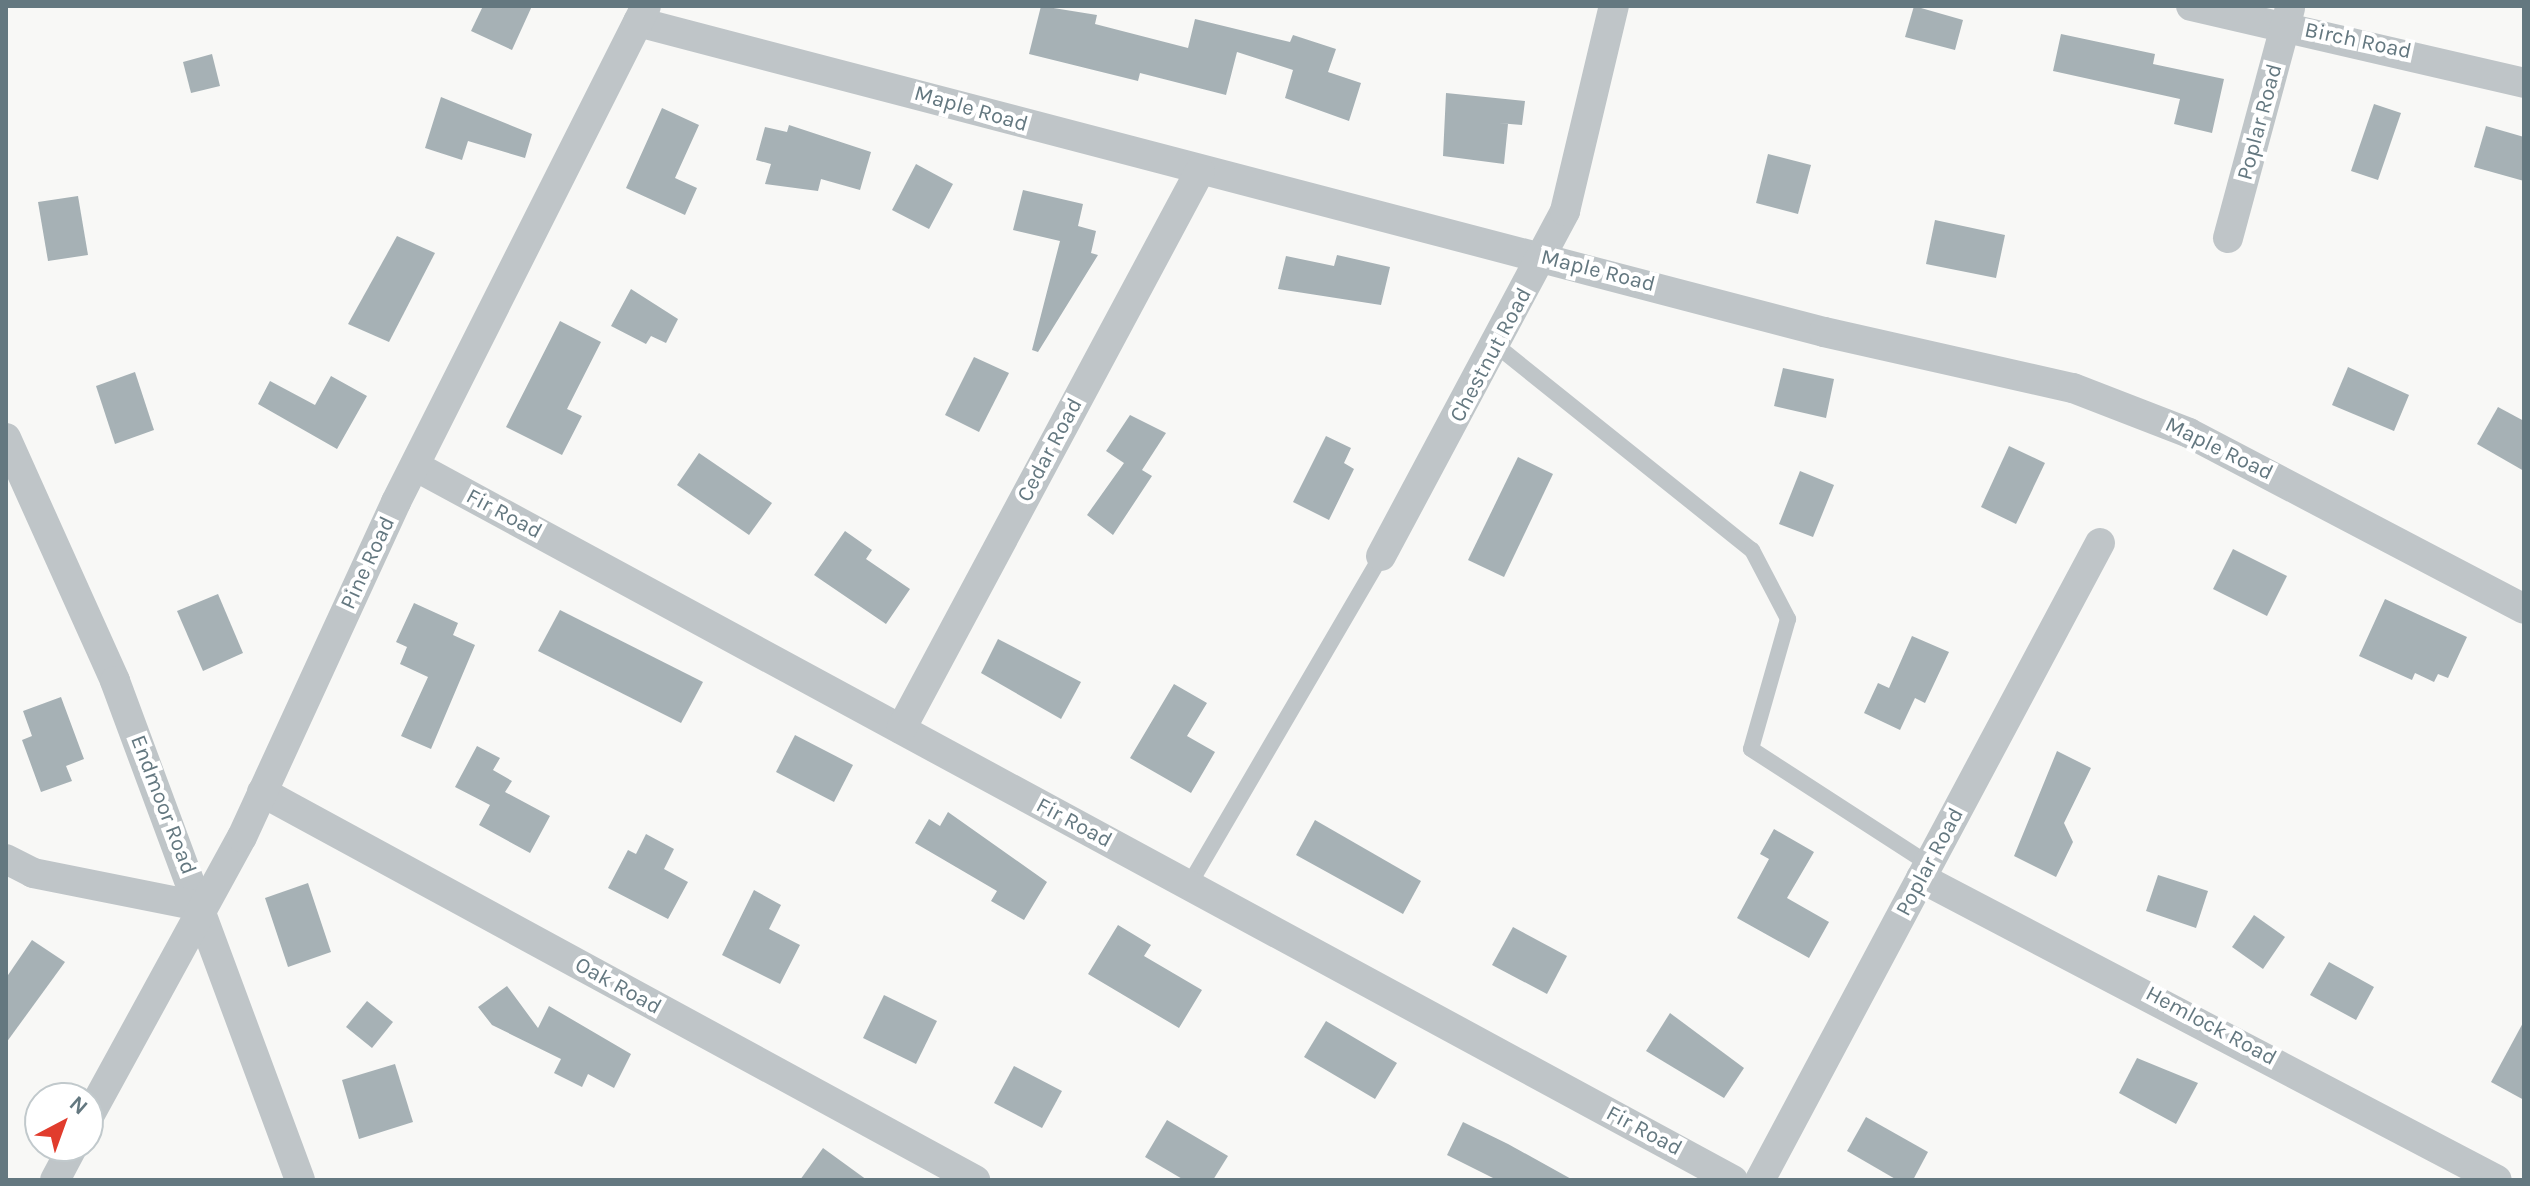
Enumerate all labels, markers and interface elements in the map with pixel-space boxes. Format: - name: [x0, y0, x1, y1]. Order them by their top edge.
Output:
- street label: Birch Road: [2302, 17, 2414, 65]
- street label: Poplar Road: [2232, 61, 2288, 183]
- street label: Maple Road: [911, 80, 1031, 138]
- street label: Maple Road: [1538, 244, 1658, 298]
- street label: Chestnut Road: [1444, 283, 1538, 427]
- street label: Cedar Road: [1012, 394, 1088, 506]
- street label: Maple Road: [2161, 412, 2277, 486]
- street label: Fir Road: [462, 483, 546, 545]
- street label: Pine Road: [335, 512, 401, 614]
- street label: Endmoor Road: [124, 732, 202, 878]
- street label: Fir Road: [1032, 792, 1116, 854]
- street label: Poplar Road: [1890, 803, 1970, 921]
- street label: Oak Road: [570, 952, 666, 1020]
- street label: Hemlock Road: [2141, 980, 2281, 1072]
- north arrow: [24, 1082, 104, 1162]
- text: N: [64, 1090, 93, 1120]
- street label: Fir Road: [1602, 1100, 1686, 1162]

